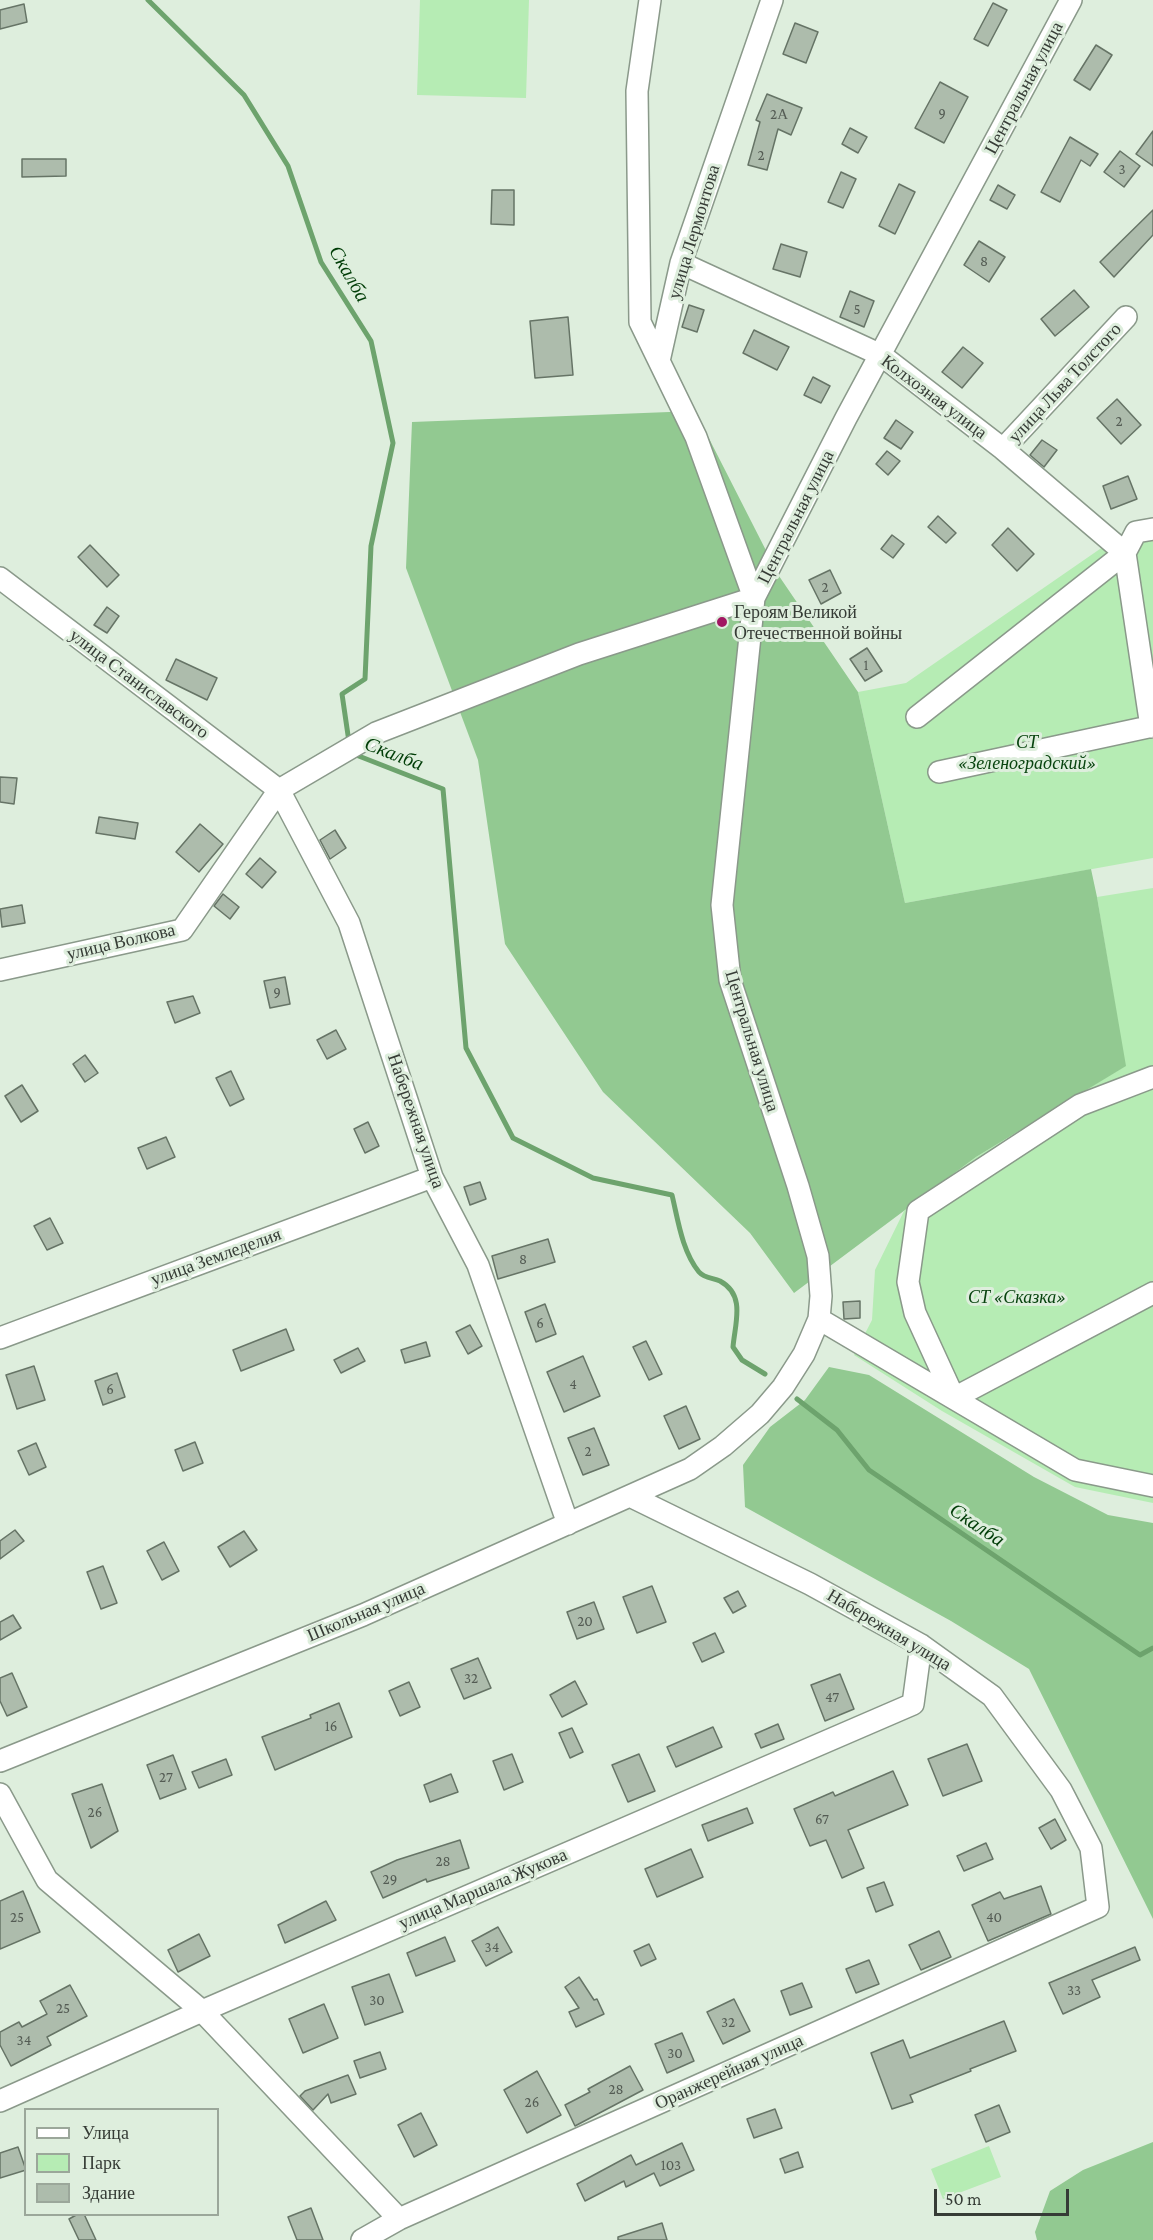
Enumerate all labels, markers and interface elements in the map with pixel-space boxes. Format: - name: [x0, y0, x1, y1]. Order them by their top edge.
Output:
- street label: Центральная улица: [980, 18, 1068, 158]
- house number: 9: [938, 104, 946, 122]
- house number: 2А: [770, 105, 788, 123]
- house number: 2: [757, 146, 765, 164]
- house number: 3: [1118, 160, 1126, 178]
- street label: улица Лермонтова: [663, 162, 725, 302]
- water label: Скалба: [323, 241, 375, 307]
- house number: 8: [980, 252, 988, 270]
- house number: 5: [853, 300, 861, 318]
- street label: улица Льва Толстого: [1004, 319, 1126, 447]
- street label: Колхозная улица: [877, 350, 991, 444]
- house number: 2: [1115, 412, 1123, 430]
- street label: Центральная улица: [753, 447, 839, 587]
- house number: 2: [821, 578, 829, 596]
- place label: Героям Великой Отечественной войны: [734, 601, 902, 644]
- marker: Героям Великой Отечественной войны: [715, 615, 729, 629]
- street label: улица Станиславского: [65, 625, 213, 743]
- house number: 1: [864, 656, 868, 674]
- park label: СТ «Зеленоградский»: [958, 731, 1096, 774]
- water label: Скалба: [361, 732, 427, 776]
- street label: улица Волкова: [65, 919, 177, 965]
- street label: Центральная улица: [720, 968, 784, 1114]
- house number: 9: [273, 983, 281, 1001]
- street label: Набережная улица: [383, 1051, 449, 1191]
- street label: улица Земледелия: [148, 1223, 284, 1291]
- house number: 8: [519, 1250, 527, 1268]
- park label: СТ «Сказка»: [968, 1286, 1066, 1308]
- house number: 6: [536, 1314, 544, 1332]
- house number: 4: [569, 1375, 577, 1393]
- house number: 6: [106, 1380, 114, 1398]
- house number: 2: [584, 1442, 592, 1460]
- water label: Скалба: [945, 1498, 1009, 1552]
- street label: Школьная улица: [304, 1578, 428, 1646]
- street label: Набережная улица: [823, 1584, 955, 1676]
- house number: 20: [577, 1612, 593, 1630]
- house number: 32: [464, 1669, 478, 1687]
- house number: 47: [825, 1688, 839, 1706]
- house number: 16: [325, 1717, 337, 1735]
- house number: 27: [159, 1768, 173, 1786]
- house number: 26: [88, 1803, 102, 1821]
- house number: 67: [815, 1810, 829, 1828]
- street label: улица Маршала Жукова: [396, 1844, 570, 1934]
- house number: 28: [435, 1852, 451, 1870]
- house number: 29: [383, 1870, 397, 1888]
- house number: 25: [10, 1908, 24, 1926]
- house number: 40: [986, 1908, 1002, 1926]
- house number: 34: [485, 1938, 499, 1956]
- house number: 33: [1067, 1981, 1081, 1999]
- house number: 30: [369, 1991, 385, 2009]
- house number: 25: [56, 1999, 70, 2017]
- house number: 32: [721, 2013, 735, 2031]
- street label: Оранжерейная улица: [651, 2030, 807, 2114]
- house number: 34: [17, 2031, 31, 2049]
- house number: 30: [667, 2044, 683, 2062]
- house number: 28: [608, 2080, 624, 2098]
- house number: 26: [525, 2093, 539, 2111]
- legend: [24, 2108, 219, 2216]
- text: Улица: [82, 2123, 129, 2143]
- text: Парк: [82, 2153, 121, 2173]
- house number: 103: [661, 2156, 681, 2174]
- scale bar: [937, 2177, 1072, 2215]
- text: Здание: [82, 2183, 135, 2203]
- text: 50 m: [945, 2189, 982, 2209]

